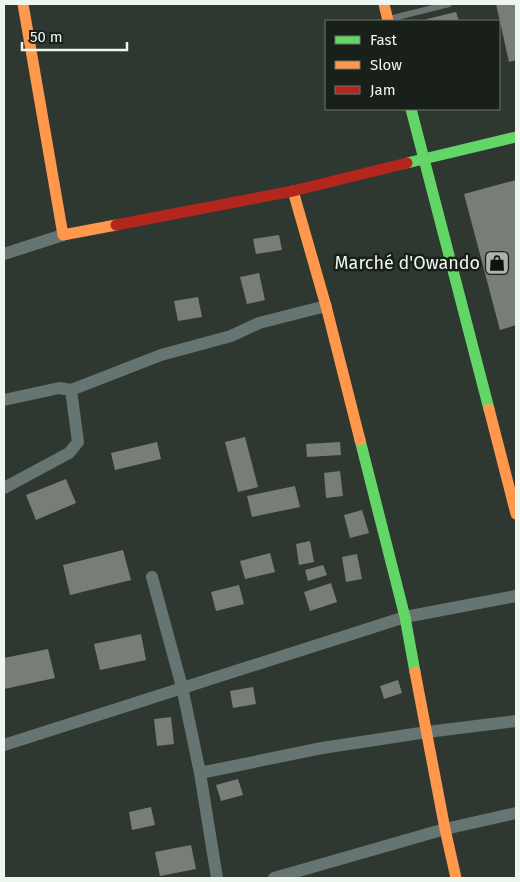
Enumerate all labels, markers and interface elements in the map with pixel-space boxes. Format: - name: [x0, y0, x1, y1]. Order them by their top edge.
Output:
- scale bar: [22, 20, 128, 52]
- legend: [325, 20, 500, 110]
- text: 50 m: [30, 28, 63, 46]
- text: Fast: [370, 31, 397, 49]
- text: Slow: [370, 56, 402, 74]
- text: Jam: [370, 81, 396, 99]
- shop icon: Marché d'Owando: [484, 250, 510, 276]
- place label: Marché d'Owando: [335, 252, 480, 274]

